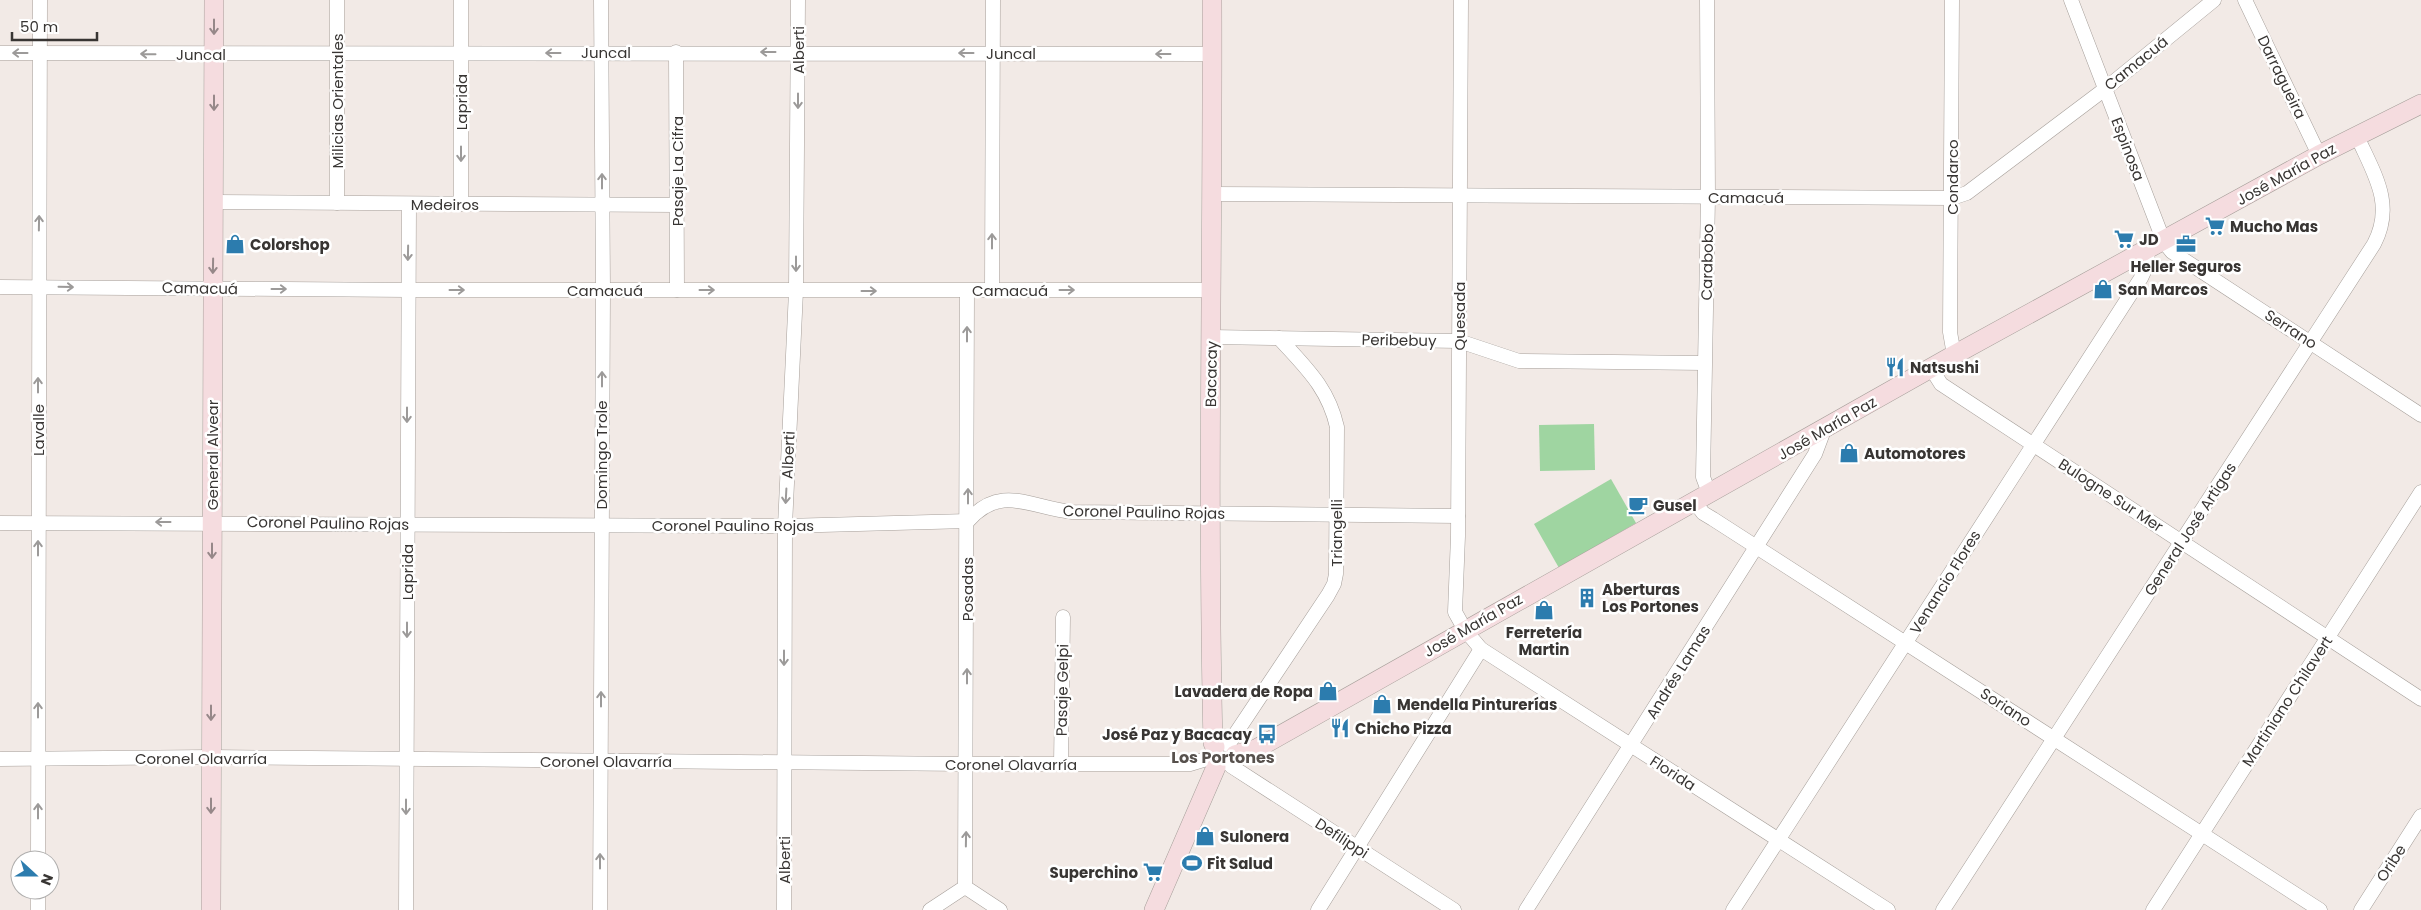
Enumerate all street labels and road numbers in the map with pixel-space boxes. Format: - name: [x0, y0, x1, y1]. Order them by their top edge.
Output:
- street label: Alberti: [788, 26, 809, 74]
- street label: Camacuá: [2100, 31, 2172, 95]
- street label: Darragueira: [2253, 32, 2311, 122]
- street label: Milicias Orientales: [327, 33, 348, 169]
- street label: Juncal: [581, 42, 631, 63]
- street label: Juncal: [986, 43, 1036, 64]
- street label: Juncal: [176, 44, 226, 65]
- street label: Laprida: [451, 74, 472, 130]
- street label: Espinosa: [2106, 114, 2150, 184]
- street label: Pasaje La Cifra: [667, 116, 688, 226]
- street label: José María Paz: [2232, 138, 2340, 210]
- street label: Condarco: [1942, 139, 1963, 215]
- street label: Camacuá: [1708, 187, 1784, 208]
- street label: Medeiros: [411, 194, 479, 215]
- street label: Carabobo: [1696, 223, 1718, 301]
- street label: Camacuá: [162, 277, 238, 299]
- street label: Camacuá: [567, 280, 643, 301]
- street label: Camacuá: [972, 280, 1048, 301]
- street label: Quesada: [1449, 282, 1470, 350]
- street label: Serrano: [2261, 304, 2321, 354]
- street label: Peribebuy: [1361, 329, 1437, 351]
- street label: Bacacay: [1200, 340, 1222, 407]
- street label: José María Paz: [1774, 391, 1880, 465]
- street label: General Alvear: [202, 399, 223, 510]
- street label: Domingo Trole: [591, 401, 612, 510]
- street label: Lavalle: [28, 404, 49, 456]
- street label: Alberti: [776, 430, 800, 480]
- street label: Bulogne Sur Mer: [2055, 453, 2168, 537]
- street label: General José Artigas: [2139, 458, 2241, 600]
- street label: Triangelli: [1326, 499, 1347, 567]
- street label: Coronel Paulino Rojas: [1063, 500, 1226, 524]
- street label: Coronel Paulino Rojas: [247, 511, 410, 535]
- street label: Coronel Paulino Rojas: [652, 515, 814, 536]
- street label: Venancio Flores: [1905, 526, 1985, 638]
- street label: Laprida: [397, 544, 418, 600]
- street label: Posadas: [957, 557, 978, 621]
- street label: José María Paz: [1420, 588, 1526, 662]
- street label: Andrés Lamas: [1641, 621, 1715, 723]
- street label: Martiniano Chilavert: [2237, 632, 2337, 770]
- street label: Pasaje Gelpi: [1051, 644, 1073, 736]
- street label: Soriano: [1976, 683, 2036, 731]
- street label: Coronel Olavarría: [135, 748, 267, 769]
- street label: Florida: [1646, 750, 1700, 796]
- street label: Coronel Olavarría: [540, 751, 672, 772]
- street label: Coronel Olavarría: [945, 754, 1077, 775]
- street label: Defilippi: [1311, 813, 1373, 863]
- street label: Alberti: [774, 836, 795, 884]
- street label: Oribe: [2371, 840, 2411, 886]

